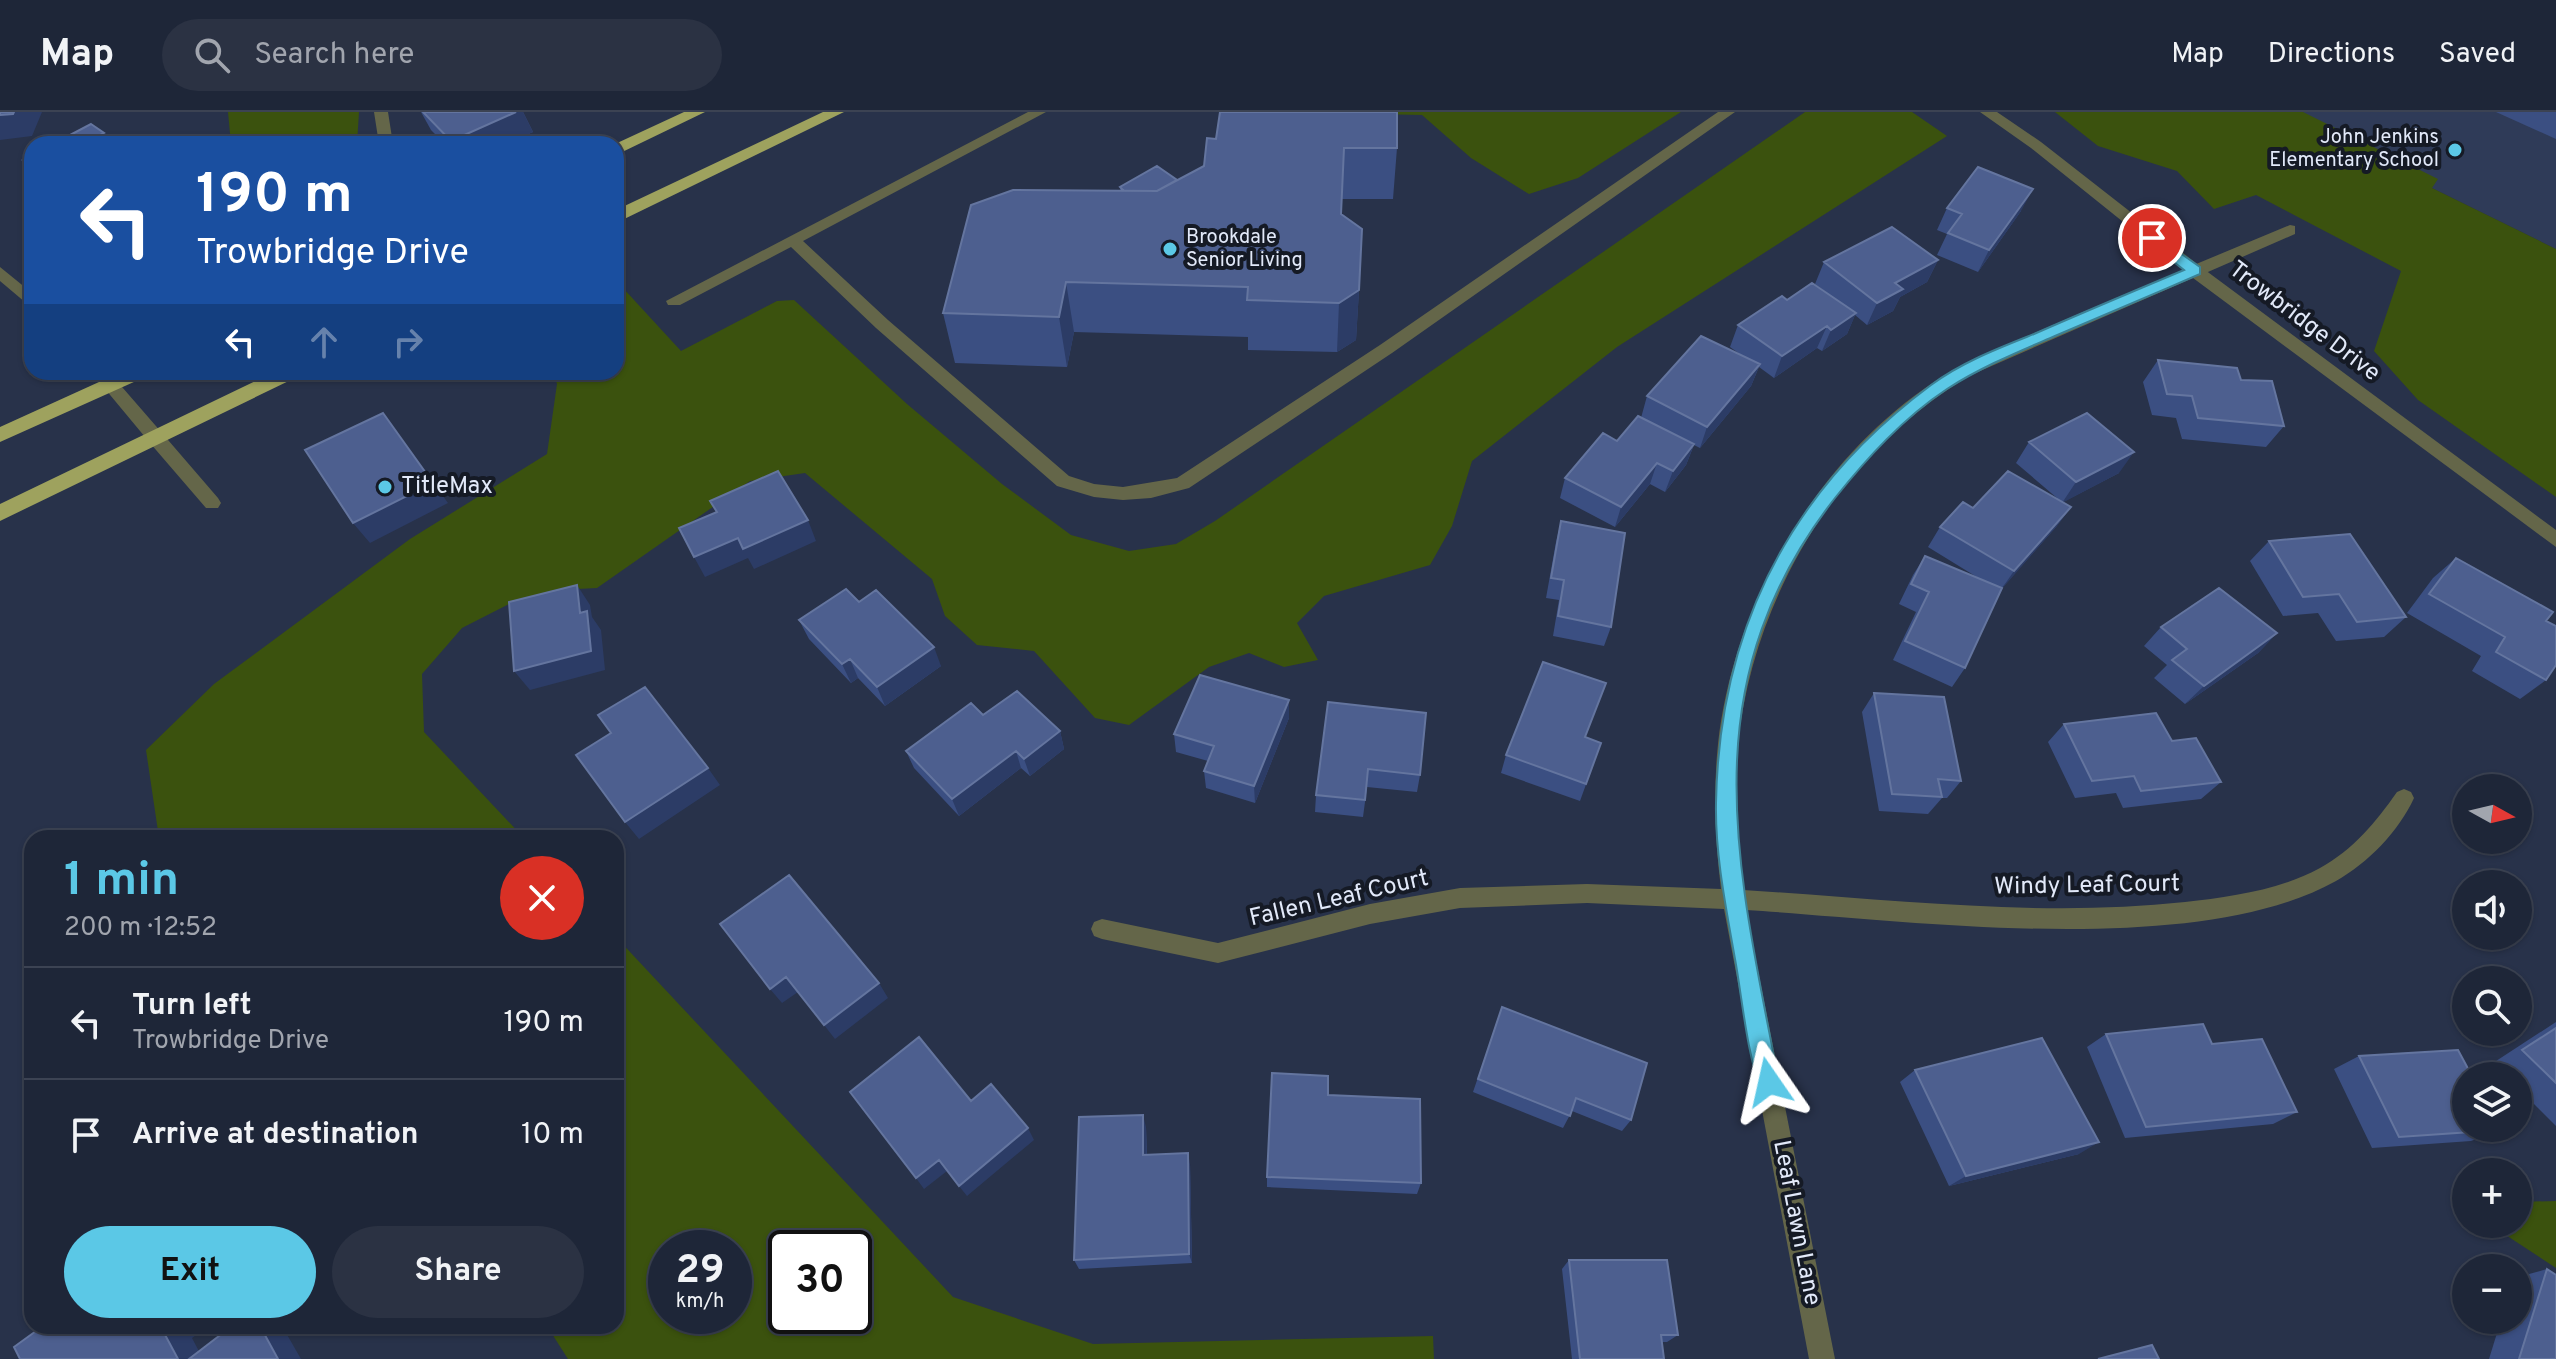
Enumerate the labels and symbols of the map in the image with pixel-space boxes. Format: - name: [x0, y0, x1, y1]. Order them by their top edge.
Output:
- place label: John Jenkins Elementary School: [2269, 125, 2439, 174]
- marker: John Jenkins Elementary School: [2446, 141, 2464, 159]
- pin: [2118, 204, 2186, 272]
- place label: Brookdale Senior Living: [1186, 225, 1303, 274]
- marker: Brookdale Senior Living: [1161, 240, 1179, 258]
- street label: Trowbridge Drive: [2222, 255, 2386, 389]
- place label: TitleMax: [401, 472, 493, 502]
- marker: TitleMax: [376, 478, 394, 496]
- north arrow: [2452, 774, 2532, 854]
- street label: Fallen Leaf Court: [1246, 864, 1432, 934]
- street label: Windy Leaf Court: [1994, 869, 2180, 903]
- position arrow: [1727, 1040, 1811, 1124]
- street label: Leaf Lawn Lane: [1765, 1138, 1827, 1308]
- speed limit sign: 30: [768, 1230, 872, 1334]

